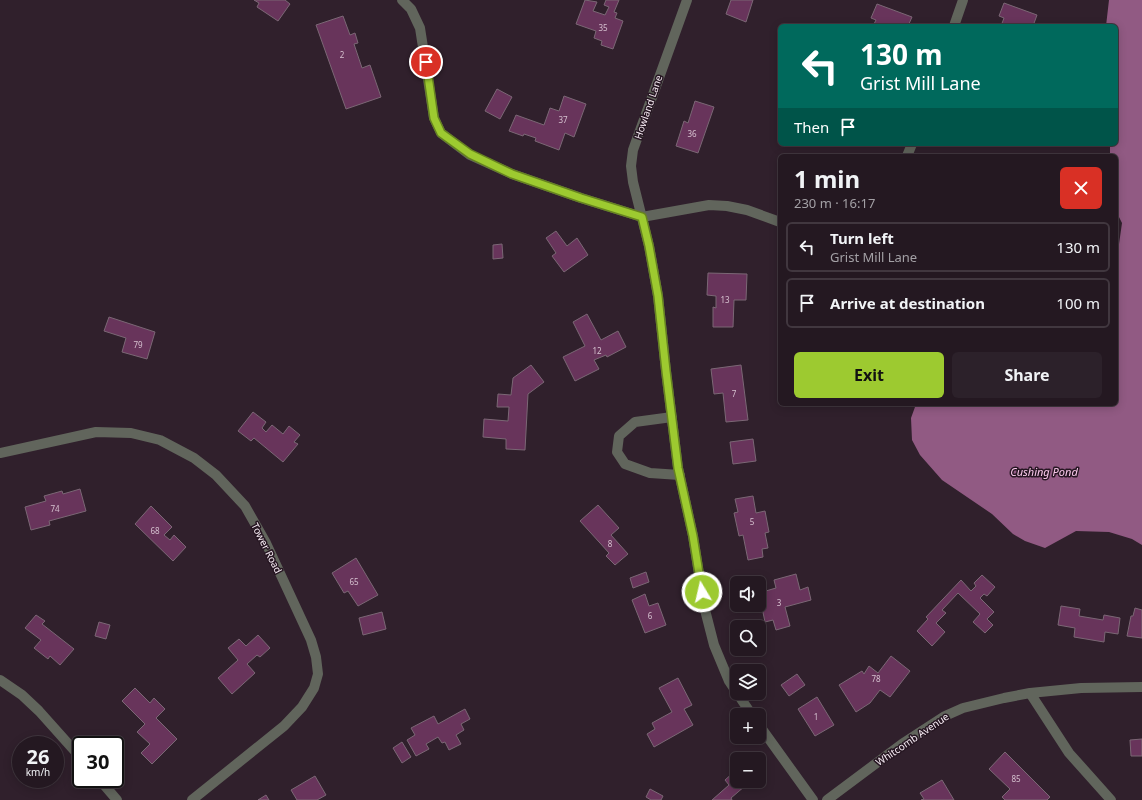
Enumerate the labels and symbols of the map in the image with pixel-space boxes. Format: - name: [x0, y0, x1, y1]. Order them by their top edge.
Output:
- house number: 35: [598, 22, 608, 33]
- pin: [409, 45, 443, 79]
- house number: 2: [340, 49, 345, 60]
- street label: Howland Lane: [630, 73, 666, 141]
- house number: 37: [558, 114, 568, 125]
- house number: 36: [687, 128, 697, 139]
- house number: 13: [720, 294, 730, 305]
- house number: 79: [133, 339, 143, 350]
- house number: 12: [592, 345, 602, 356]
- house number: 7: [732, 388, 737, 399]
- water label: Cushing Pond: [1010, 464, 1078, 479]
- house number: 74: [50, 503, 60, 514]
- house number: 5: [750, 516, 755, 527]
- street label: Tower Road: [248, 520, 286, 576]
- house number: 68: [150, 525, 160, 536]
- house number: 8: [608, 538, 613, 549]
- position arrow: [681, 571, 723, 613]
- house number: 65: [349, 576, 359, 587]
- house number: 3: [777, 597, 782, 608]
- house number: 6: [648, 610, 653, 621]
- house number: 78: [871, 673, 881, 684]
- street label: Whitcomb Avenue: [873, 709, 952, 769]
- house number: 1: [814, 711, 818, 722]
- speed limit sign: 30: [72, 736, 124, 788]
- house number: 85: [1011, 773, 1021, 784]

